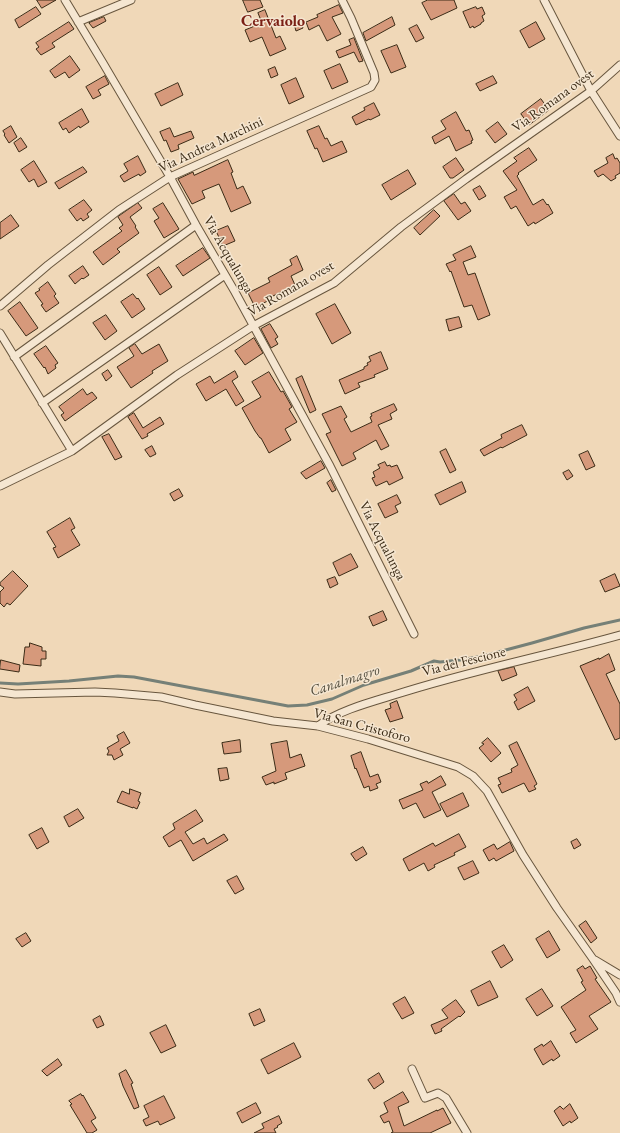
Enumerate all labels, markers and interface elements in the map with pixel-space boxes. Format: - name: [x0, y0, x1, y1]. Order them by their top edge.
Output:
- district label: Cervaiolo: [241, 12, 305, 32]
- street label: Via Romana ovest: [509, 66, 597, 136]
- street label: Via Andrea Marchini: [156, 113, 266, 177]
- street label: Via Acqualunga: [199, 214, 257, 296]
- street label: Via Romana ovest: [245, 257, 337, 321]
- street label: Via Acqualunga: [355, 499, 409, 583]
- street label: Via del Fescione: [421, 644, 507, 680]
- water label: Canalmagro: [308, 661, 382, 701]
- street label: Via San Cristoforo: [312, 705, 412, 747]

